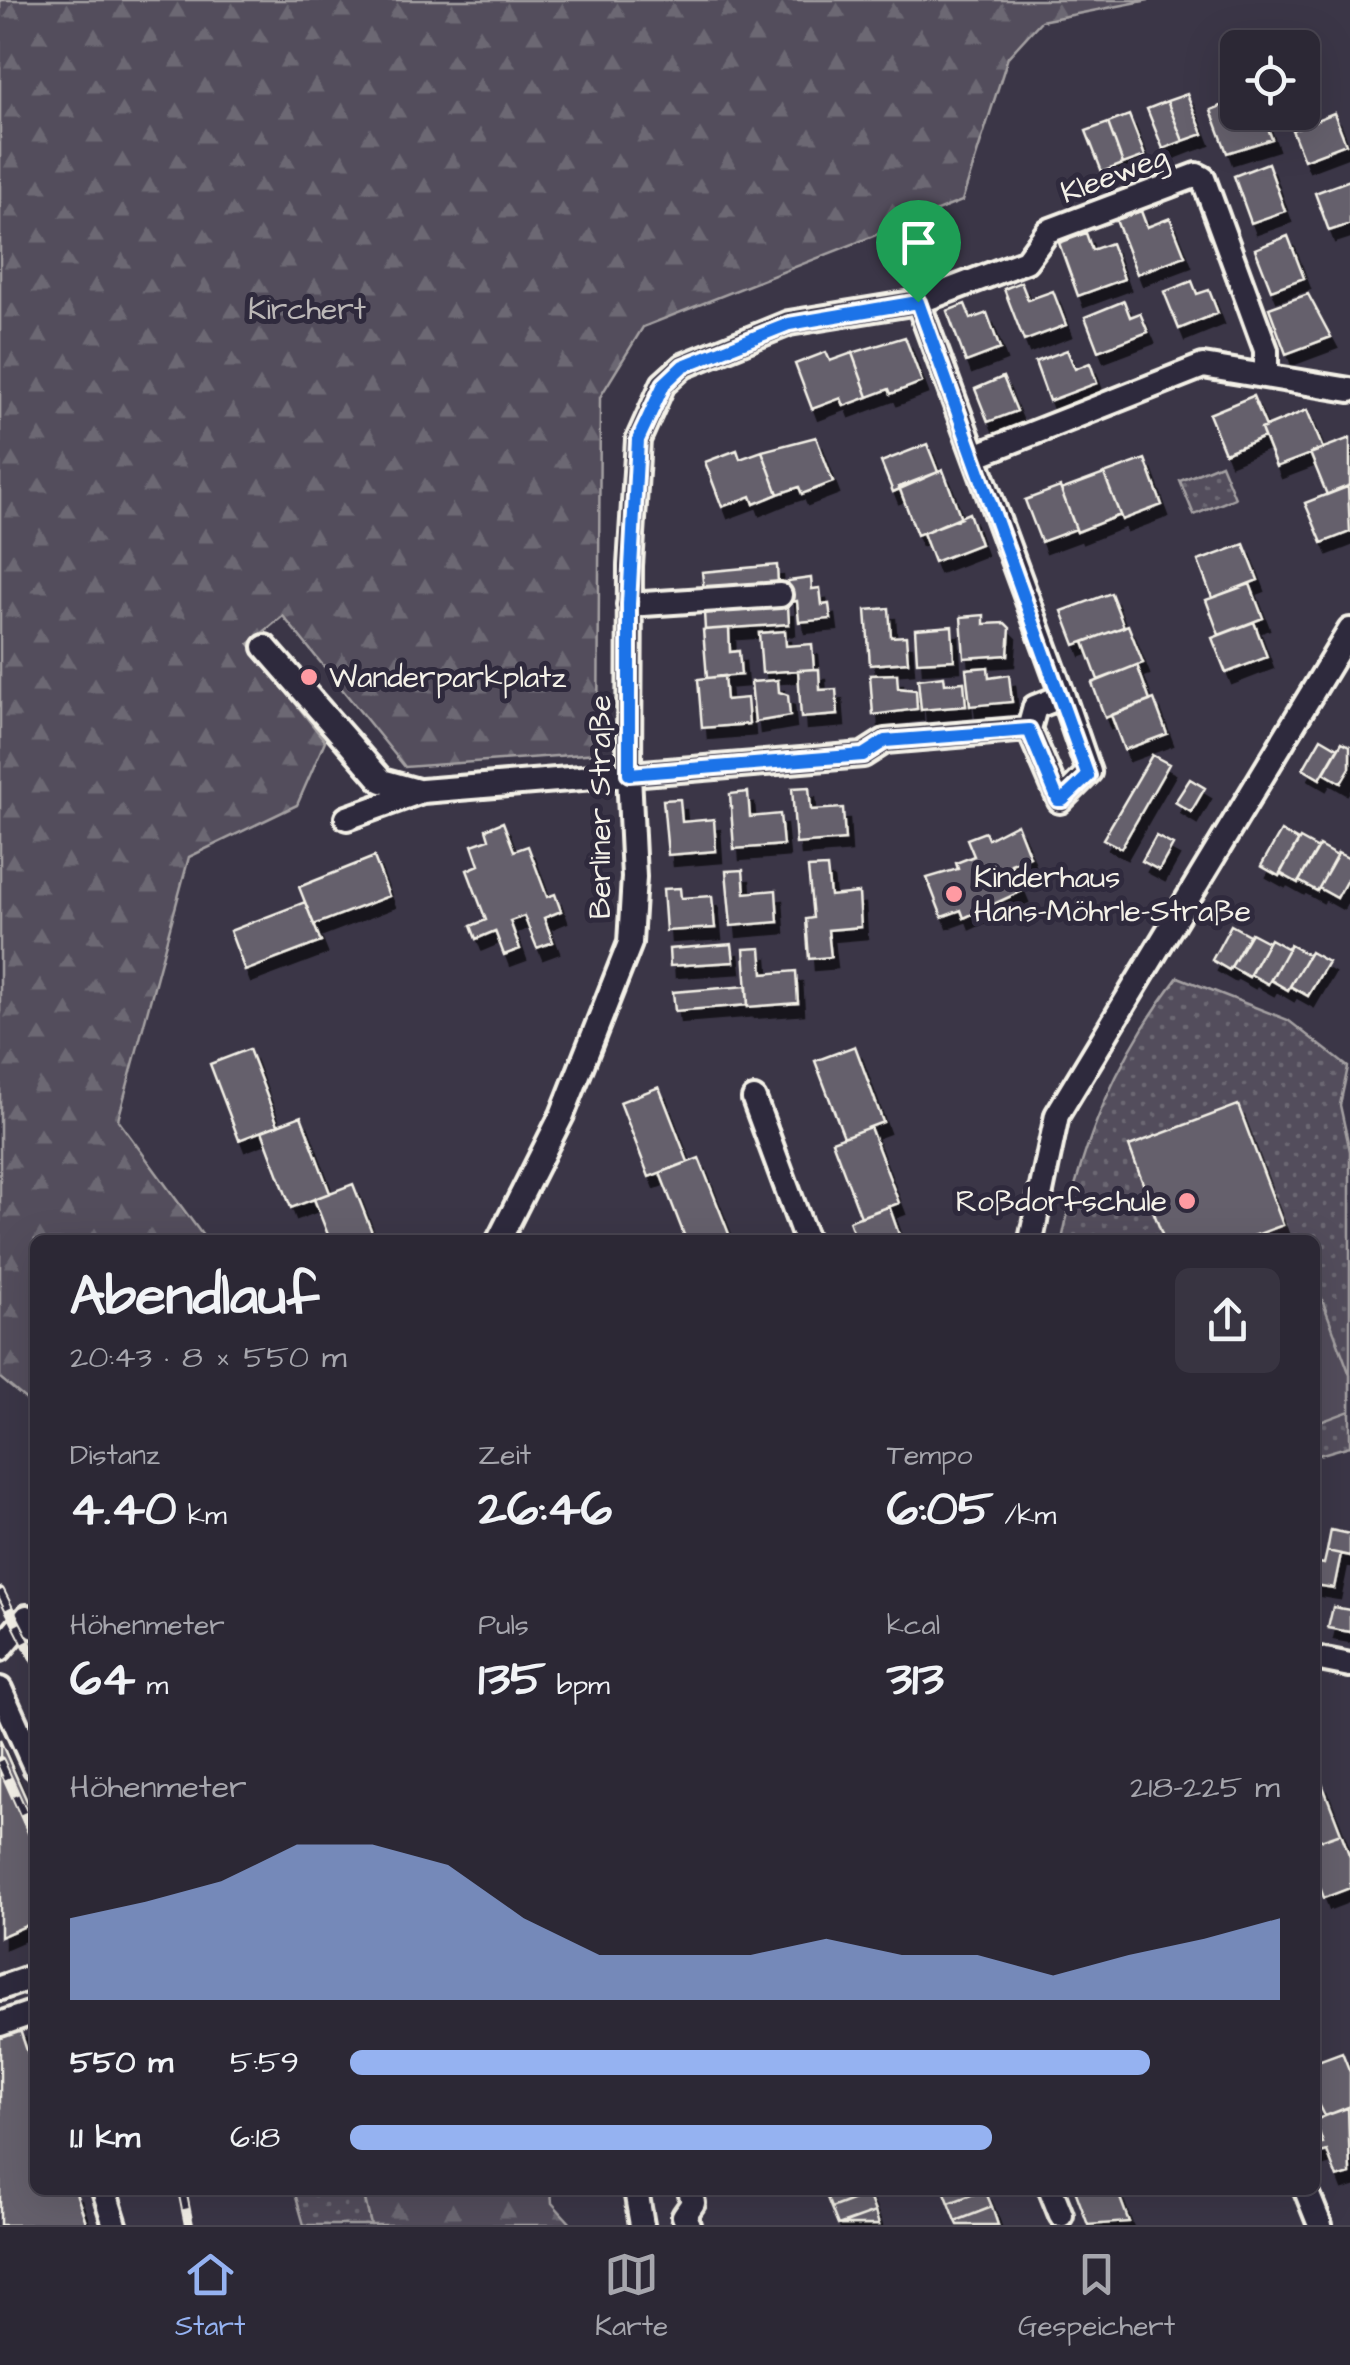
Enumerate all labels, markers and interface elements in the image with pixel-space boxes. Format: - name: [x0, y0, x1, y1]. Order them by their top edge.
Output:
- map controls: [1220, 30, 1320, 130]
- button: locate: [1220, 30, 1320, 130]
- street label: Kleeweg: [1055, 135, 1174, 215]
- pin: [876, 200, 961, 303]
- icon: arrive: [891, 215, 946, 270]
- park label: Kirchert: [248, 289, 366, 331]
- place label: Wanderparkplatz: [329, 657, 566, 699]
- marker: Wanderparkplatz: [298, 666, 320, 688]
- street label: Berliner Straße: [580, 695, 622, 919]
- place label: Kinderhaus Hans-Möhrle-Straße: [974, 857, 1251, 933]
- marker: Kinderhaus Hans-Möhrle-Straße: [943, 883, 965, 905]
- place label: Roßdorfschule: [956, 1181, 1167, 1223]
- marker: Roßdorfschule: [1176, 1190, 1198, 1212]
- text: Abendlauf: [70, 1259, 319, 1335]
- button: share: [1175, 1268, 1280, 1373]
- text: 20:43 · 8 × 550 m: [70, 1335, 347, 1380]
- text: Distanz: [70, 1436, 160, 1475]
- text: Zeit: [478, 1436, 531, 1475]
- text: Tempo: [887, 1436, 972, 1475]
- text: 4.40: [70, 1475, 177, 1544]
- text: 26:46: [478, 1475, 612, 1544]
- text: 6:05: [887, 1475, 993, 1544]
- text: km: [177, 1496, 227, 1535]
- text: /km: [993, 1496, 1056, 1535]
- text: Höhenmeter: [70, 1606, 225, 1645]
- text: Puls: [478, 1606, 529, 1645]
- text: kcal: [887, 1606, 940, 1645]
- text: 64: [70, 1645, 135, 1714]
- text: 135: [478, 1645, 546, 1714]
- text: 313: [887, 1645, 944, 1714]
- text: m: [135, 1666, 168, 1705]
- text: bpm: [546, 1666, 610, 1705]
- text: Höhenmeter: [70, 1765, 247, 1810]
- text: 218–225 m: [1130, 1765, 1280, 1810]
- text: 550 m: [70, 2040, 173, 2085]
- text: 5:59: [230, 2040, 299, 2085]
- text: 1.1 km: [70, 2115, 140, 2160]
- text: 6:18: [230, 2115, 280, 2160]
- tab: Start: [175, 2247, 245, 2346]
- tab: Karte: [595, 2247, 668, 2346]
- tab: Gespeichert: [1018, 2247, 1175, 2346]

